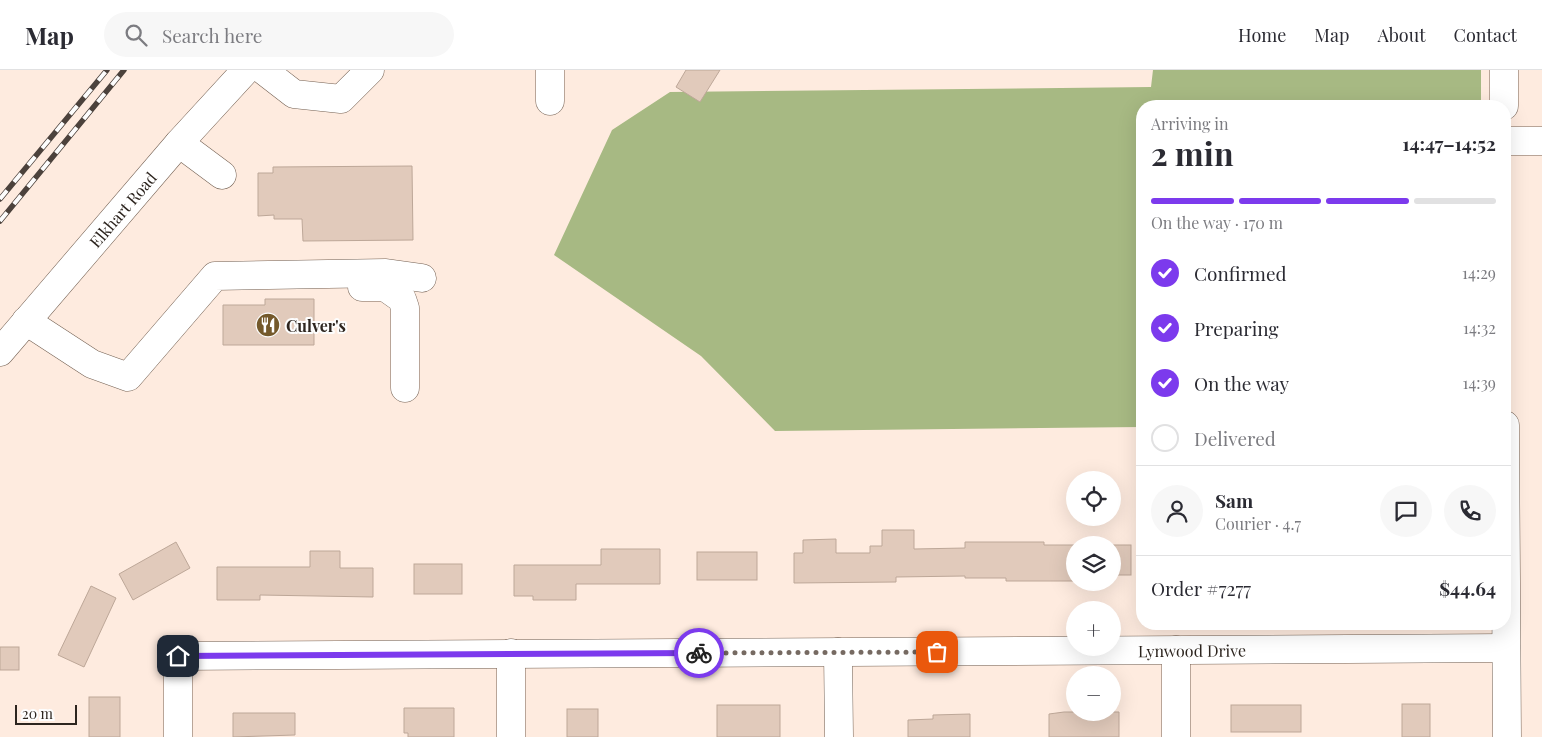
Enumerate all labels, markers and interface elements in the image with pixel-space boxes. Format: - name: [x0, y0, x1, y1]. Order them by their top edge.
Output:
- search box: [104, 12, 454, 57]
- text: Map: [25, 19, 74, 51]
- icon: search: [122, 21, 150, 49]
- text: Search here: [162, 22, 262, 48]
- text: Home: [1238, 23, 1286, 47]
- text: Map: [1314, 23, 1349, 47]
- text: About: [1377, 23, 1426, 47]
- text: Contact: [1454, 23, 1517, 47]
- text: Arriving in: [1151, 113, 1229, 134]
- text: 14:47–14:52: [1402, 130, 1496, 156]
- text: 2 min: [1151, 131, 1234, 174]
- street label: Elkhart Road: [84, 167, 161, 251]
- text: On the way · 170 m: [1151, 212, 1283, 233]
- icon: check: [1151, 259, 1179, 287]
- text: Confirmed: [1194, 260, 1287, 286]
- text: 14:29: [1462, 262, 1496, 283]
- restaurant icon: Culver's: [255, 312, 281, 338]
- icon: check: [1151, 314, 1179, 342]
- place label: Culver's: [286, 315, 346, 336]
- text: Preparing: [1194, 315, 1279, 341]
- text: 14:32: [1463, 317, 1496, 338]
- icon: check: [1151, 369, 1179, 397]
- text: On the way: [1194, 370, 1289, 396]
- text: 14:39: [1463, 372, 1496, 393]
- text: Delivered: [1194, 425, 1276, 451]
- map controls: [1066, 471, 1121, 721]
- button: locate: [1066, 471, 1121, 526]
- button: person: [1151, 485, 1203, 537]
- button: chat: [1380, 485, 1432, 537]
- button: phone: [1444, 485, 1496, 537]
- text: Sam: [1215, 487, 1253, 513]
- text: Courier · 4.7: [1215, 513, 1301, 534]
- button: layers: [1066, 536, 1121, 591]
- text: Order #7277: [1151, 575, 1251, 601]
- text: $44.64: [1439, 575, 1496, 601]
- button: +: [1066, 601, 1121, 656]
- courier: [674, 628, 724, 678]
- pin: [916, 631, 958, 673]
- pin: [157, 635, 199, 677]
- icon: bag: [923, 638, 951, 666]
- icon: bike: [685, 639, 713, 667]
- street label: Lynwood Drive: [1138, 639, 1246, 661]
- icon: home: [164, 642, 192, 670]
- button: −: [1066, 666, 1121, 721]
- scale bar: [15, 702, 78, 725]
- text: 20 m: [22, 704, 53, 723]

